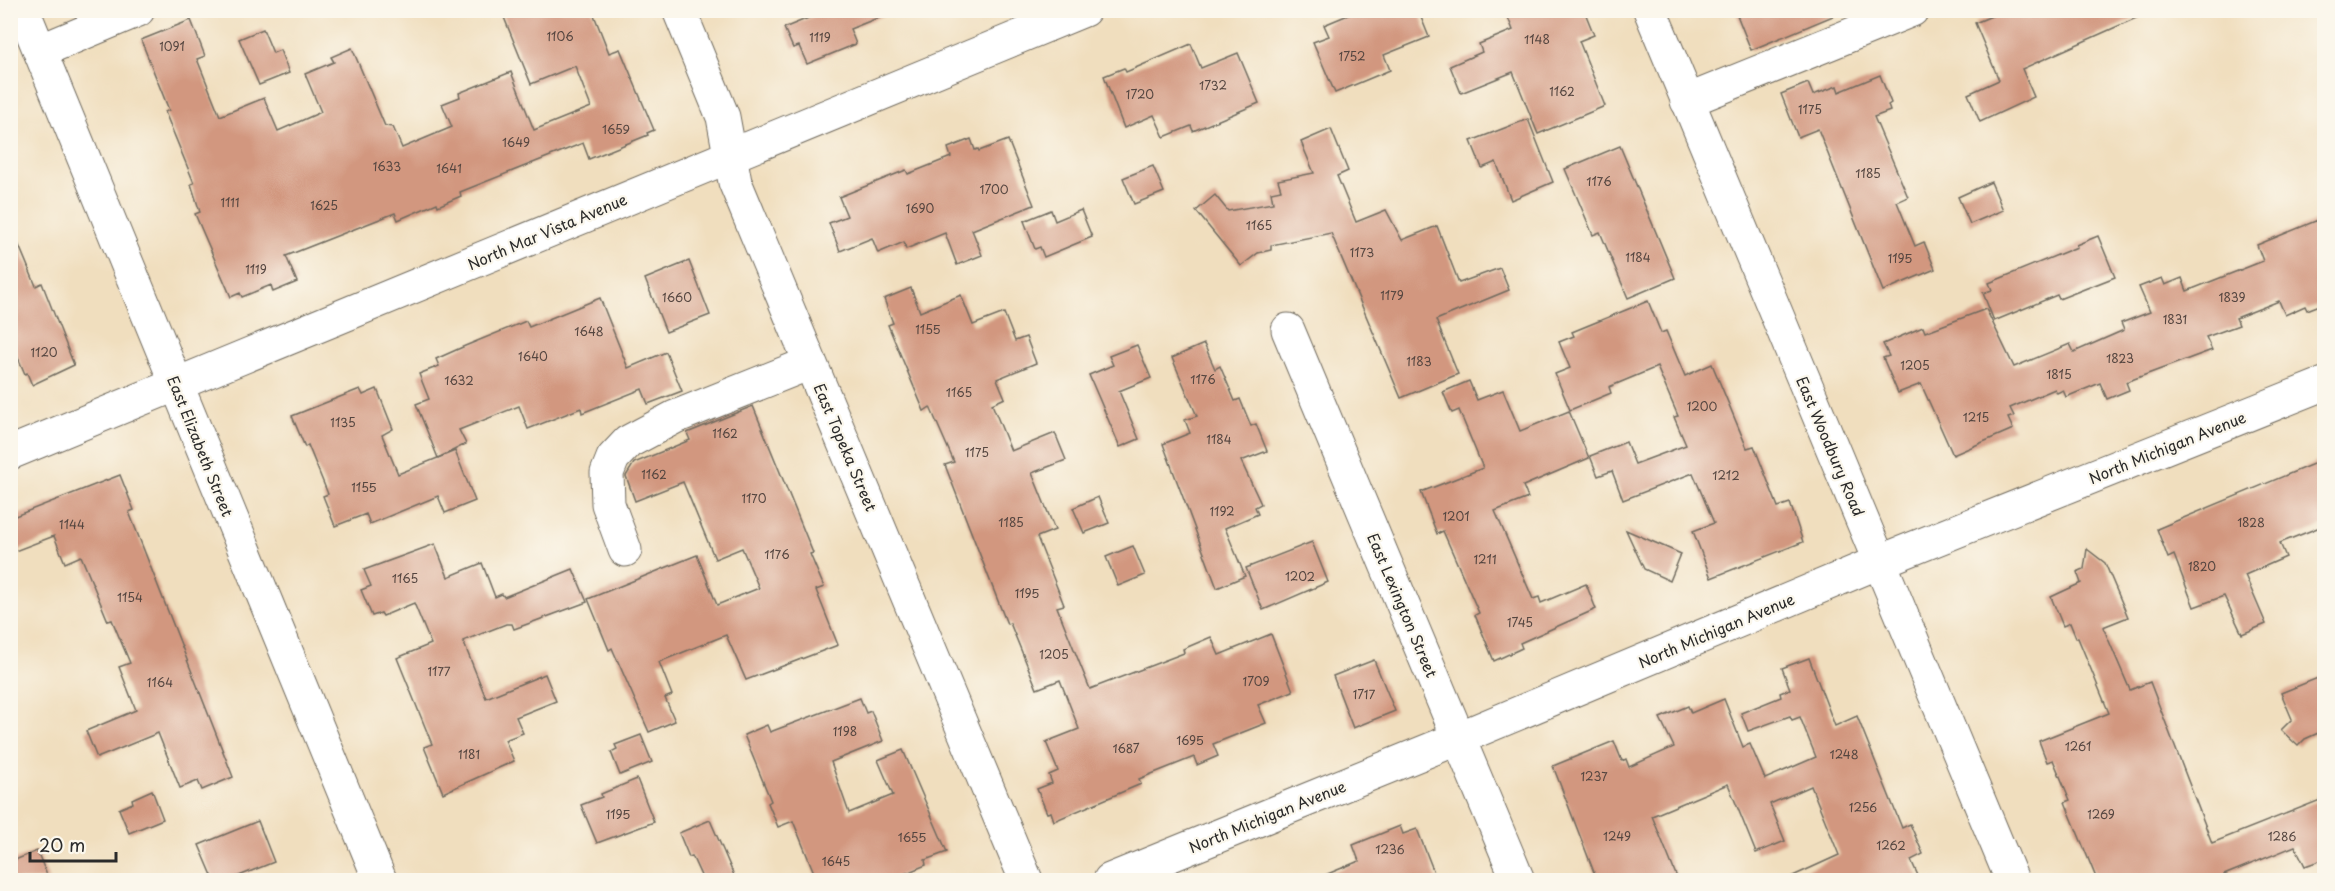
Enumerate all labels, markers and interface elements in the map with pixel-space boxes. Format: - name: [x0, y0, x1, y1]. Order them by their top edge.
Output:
- house number: 1106: [546, 27, 574, 45]
- house number: 1119: [809, 28, 831, 46]
- house number: 1148: [1524, 30, 1550, 48]
- house number: 1091: [159, 37, 185, 55]
- house number: 1752: [1339, 47, 1365, 65]
- house number: 1732: [1199, 76, 1227, 94]
- house number: 1162: [1549, 82, 1575, 100]
- house number: 1720: [1126, 85, 1154, 103]
- house number: 1175: [1798, 100, 1822, 118]
- house number: 1659: [602, 120, 630, 138]
- house number: 1649: [502, 133, 530, 151]
- house number: 1633: [373, 157, 401, 175]
- house number: 1641: [436, 159, 462, 177]
- house number: 1185: [1855, 164, 1881, 182]
- house number: 1176: [1586, 172, 1612, 190]
- house number: 1700: [979, 180, 1009, 198]
- street label: North Mar Vista Avenue: [464, 187, 630, 275]
- house number: 1111: [220, 193, 240, 211]
- house number: 1625: [310, 196, 338, 214]
- house number: 1690: [906, 199, 934, 217]
- house number: 1165: [1246, 216, 1272, 234]
- house number: 1173: [1350, 243, 1374, 261]
- house number: 1184: [1625, 248, 1651, 266]
- house number: 1195: [1888, 249, 1912, 267]
- house number: 1119: [245, 260, 267, 278]
- house number: 1179: [1380, 286, 1404, 304]
- house number: 1660: [662, 288, 692, 306]
- house number: 1839: [2219, 288, 2245, 306]
- house number: 1831: [2163, 310, 2187, 328]
- house number: 1155: [915, 320, 941, 338]
- house number: 1648: [574, 322, 604, 340]
- house number: 1120: [30, 343, 58, 361]
- house number: 1640: [518, 347, 548, 365]
- house number: 1823: [2106, 349, 2134, 367]
- house number: 1183: [1406, 352, 1432, 370]
- house number: 1205: [1900, 356, 1930, 374]
- house number: 1815: [2046, 365, 2072, 383]
- house number: 1176: [1190, 370, 1216, 388]
- house number: 1632: [444, 371, 474, 389]
- street label: East Elizabeth Street: [162, 372, 240, 520]
- street label: East Woodbury Road: [1791, 373, 1871, 519]
- street label: East Topeka Street: [809, 379, 883, 515]
- house number: 1165: [946, 383, 972, 401]
- house number: 1200: [1687, 397, 1717, 415]
- street label: North Michigan Avenue: [2085, 405, 2249, 489]
- house number: 1215: [1963, 408, 1989, 426]
- house number: 1135: [330, 413, 356, 431]
- house number: 1162: [712, 424, 738, 442]
- house number: 1184: [1206, 430, 1232, 448]
- house number: 1175: [965, 443, 989, 461]
- house number: 1162: [641, 465, 667, 483]
- house number: 1212: [1712, 466, 1740, 484]
- house number: 1155: [351, 478, 377, 496]
- house number: 1170: [741, 489, 767, 507]
- house number: 1192: [1209, 502, 1235, 520]
- house number: 1201: [1442, 507, 1470, 525]
- house number: 1185: [998, 513, 1024, 531]
- house number: 1828: [2237, 513, 2265, 531]
- house number: 1144: [59, 515, 85, 533]
- street label: East Lexington Street: [1362, 529, 1444, 681]
- house number: 1176: [764, 545, 790, 563]
- house number: 1211: [1473, 550, 1497, 568]
- house number: 1820: [2188, 557, 2216, 575]
- house number: 1202: [1285, 567, 1315, 585]
- house number: 1165: [392, 569, 418, 587]
- house number: 1195: [1015, 584, 1039, 602]
- street label: North Michigan Avenue: [1634, 587, 1798, 673]
- house number: 1154: [117, 588, 143, 606]
- house number: 1745: [1507, 613, 1533, 631]
- house number: 1205: [1039, 645, 1069, 663]
- house number: 1177: [427, 662, 451, 680]
- house number: 1709: [1242, 672, 1270, 690]
- house number: 1164: [147, 673, 173, 691]
- house number: 1717: [1353, 685, 1376, 703]
- house number: 1198: [833, 722, 857, 740]
- house number: 1695: [1176, 731, 1204, 749]
- house number: 1261: [2065, 737, 2091, 755]
- house number: 1687: [1112, 739, 1140, 757]
- house number: 1181: [458, 745, 480, 763]
- house number: 1248: [1829, 745, 1859, 763]
- house number: 1237: [1580, 767, 1608, 785]
- street label: North Michigan Avenue: [1185, 774, 1349, 858]
- house number: 1256: [1849, 798, 1877, 816]
- house number: 1195: [606, 805, 630, 823]
- house number: 1269: [2087, 805, 2115, 823]
- scale bar: [30, 825, 116, 863]
- house number: 1249: [1603, 827, 1631, 845]
- house number: 1286: [2268, 827, 2296, 845]
- house number: 1655: [898, 828, 926, 846]
- text: 20 m: [39, 831, 85, 858]
- house number: 1262: [1876, 836, 1906, 854]
- house number: 1236: [1375, 840, 1405, 858]
- house number: 1645: [822, 852, 850, 870]

